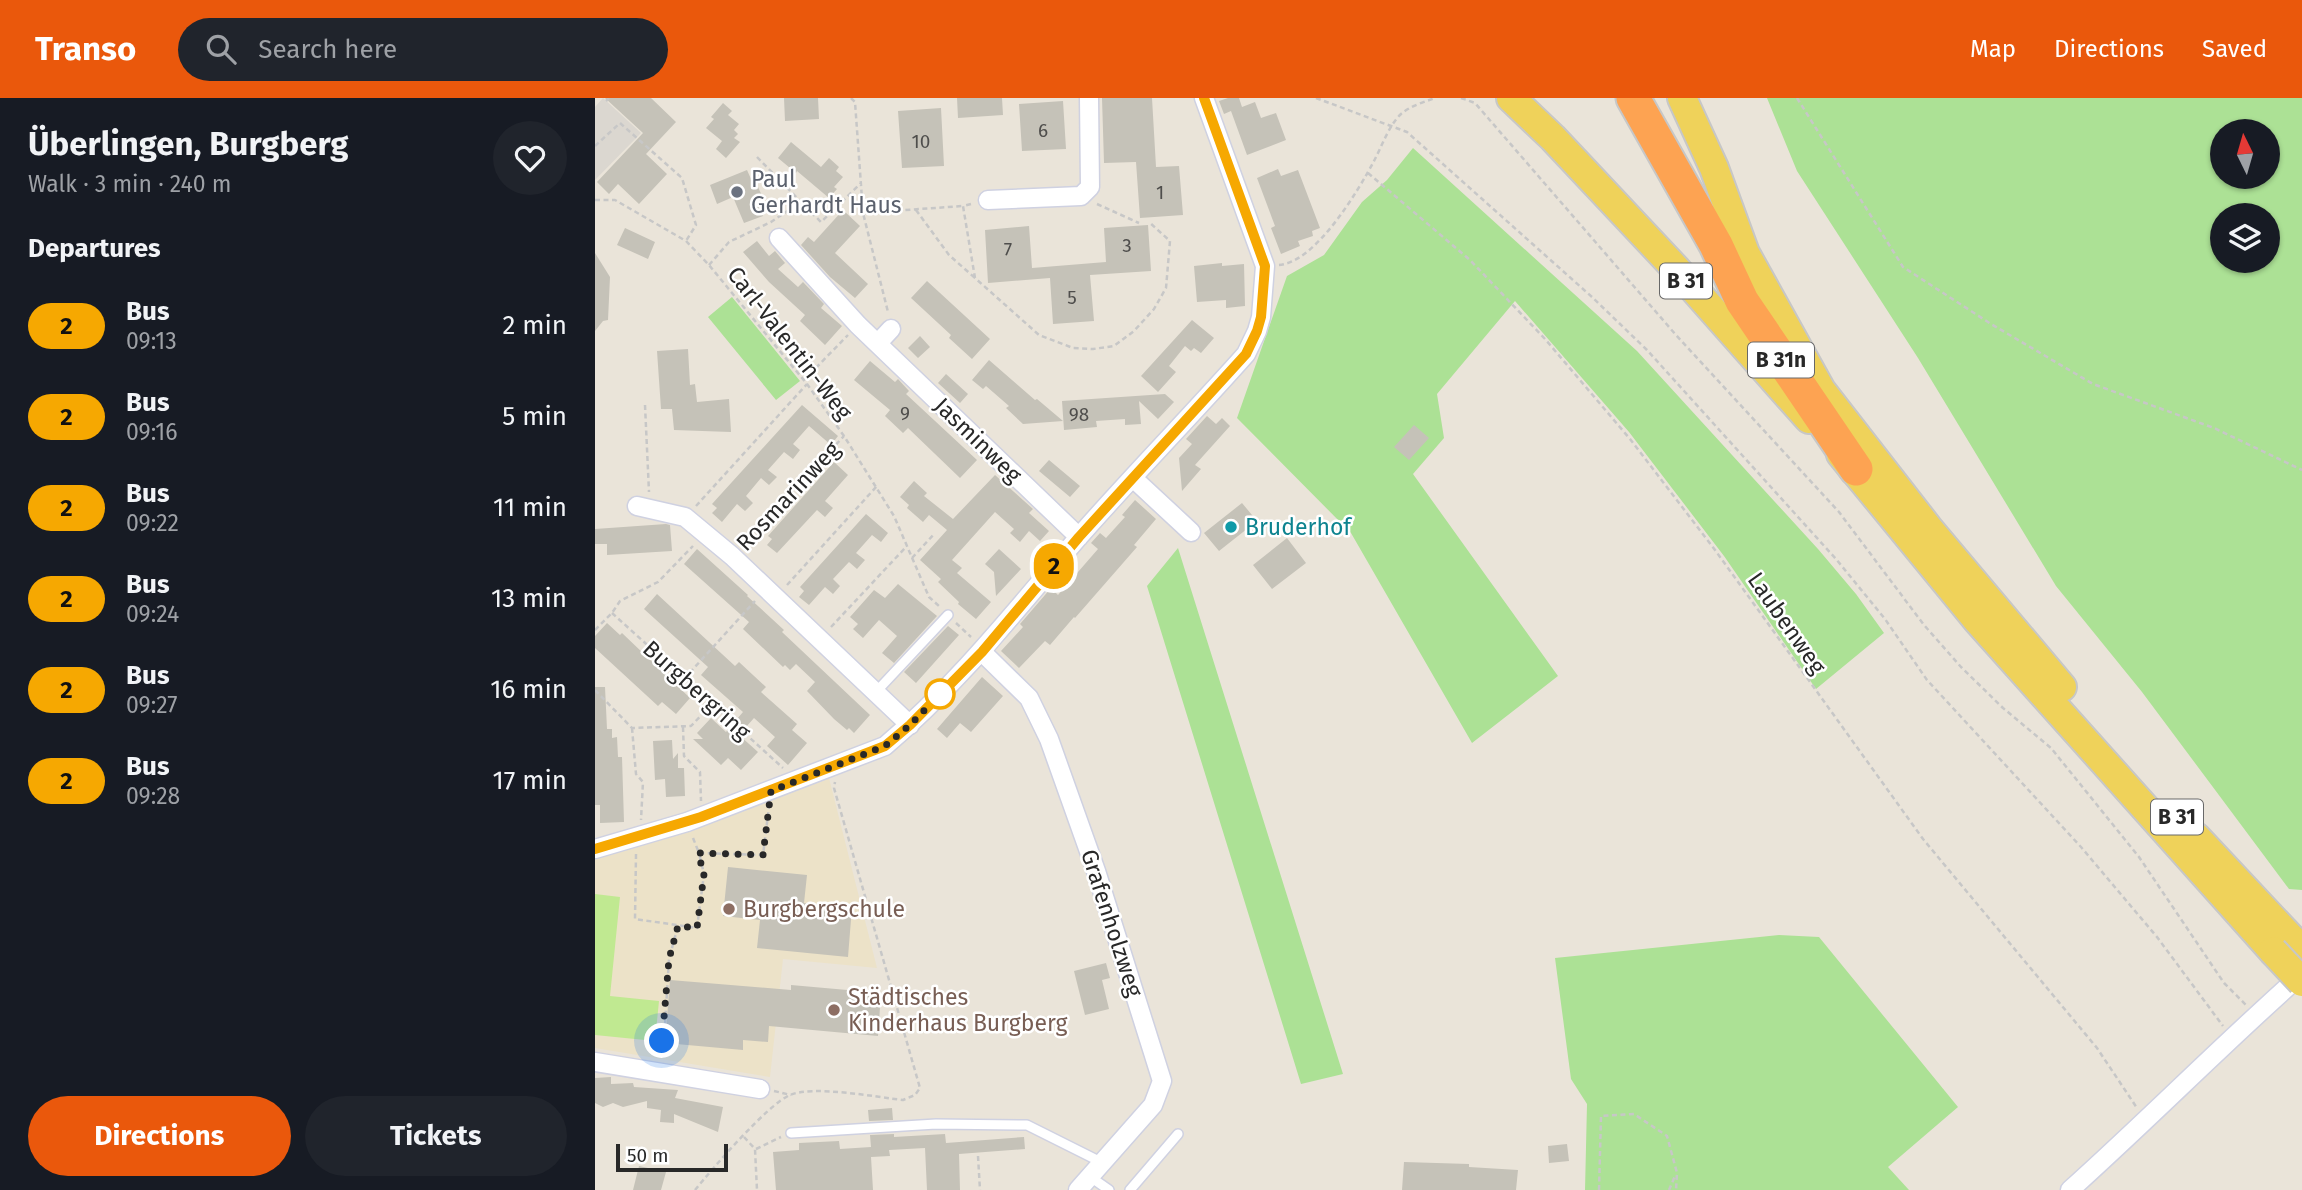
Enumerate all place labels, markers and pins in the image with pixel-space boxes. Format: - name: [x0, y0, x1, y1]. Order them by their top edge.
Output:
- place label: Paul Gerhardt Haus: [751, 165, 902, 219]
- marker: Paul Gerhardt Haus: [729, 184, 745, 200]
- place label: Bruderhof: [1245, 513, 1353, 541]
- marker: Bruderhof: [1223, 519, 1239, 535]
- unlabelled marker: [925, 679, 955, 709]
- place label: Burgbergschule: [743, 895, 905, 923]
- marker: Burgbergschule: [721, 901, 737, 917]
- place label: Städtisches Kinderhaus Burgberg: [848, 983, 1067, 1037]
- marker: Städtisches Kinderhaus Burgberg: [826, 1002, 842, 1018]

